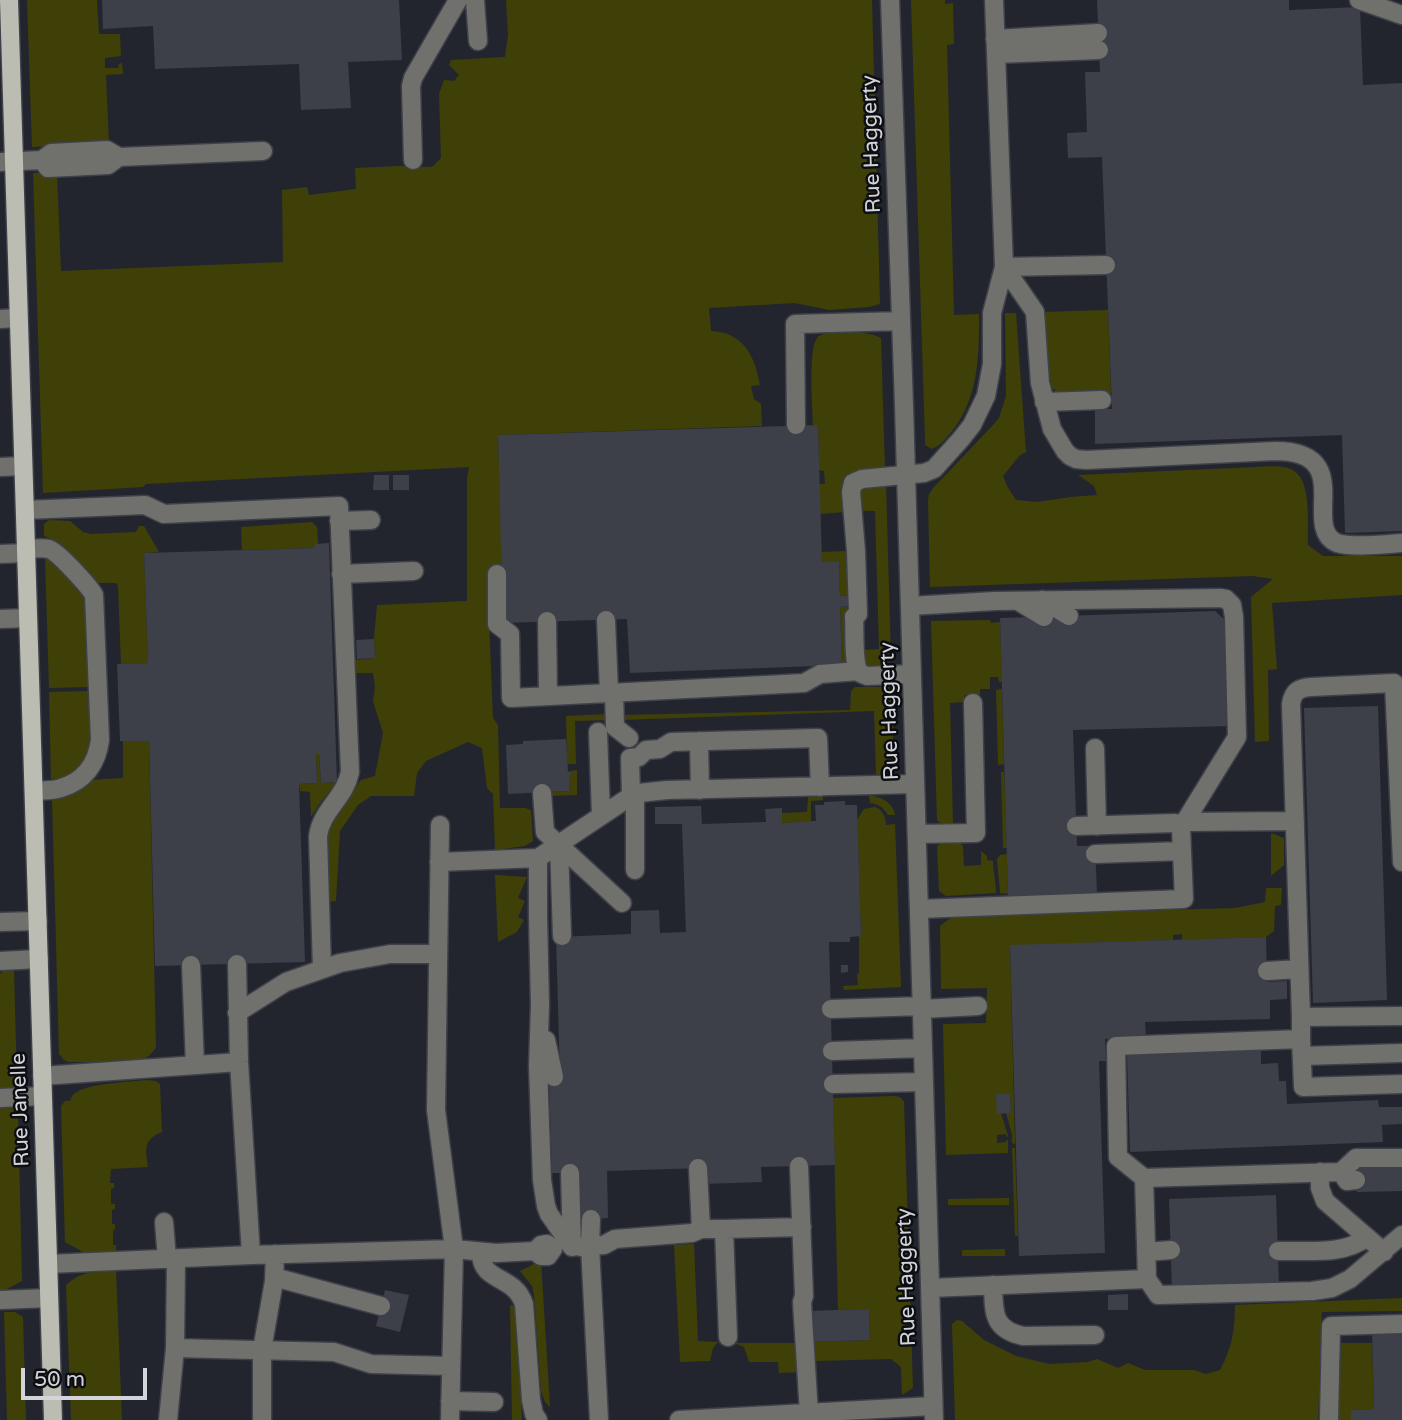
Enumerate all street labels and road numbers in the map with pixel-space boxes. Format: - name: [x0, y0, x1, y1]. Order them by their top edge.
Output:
- street label: Rue Haggerty: [857, 74, 887, 214]
- street label: Rue Haggerty: [875, 641, 905, 781]
- street label: Rue Janelle: [6, 1053, 36, 1167]
- street label: Rue Haggerty: [892, 1207, 922, 1347]

